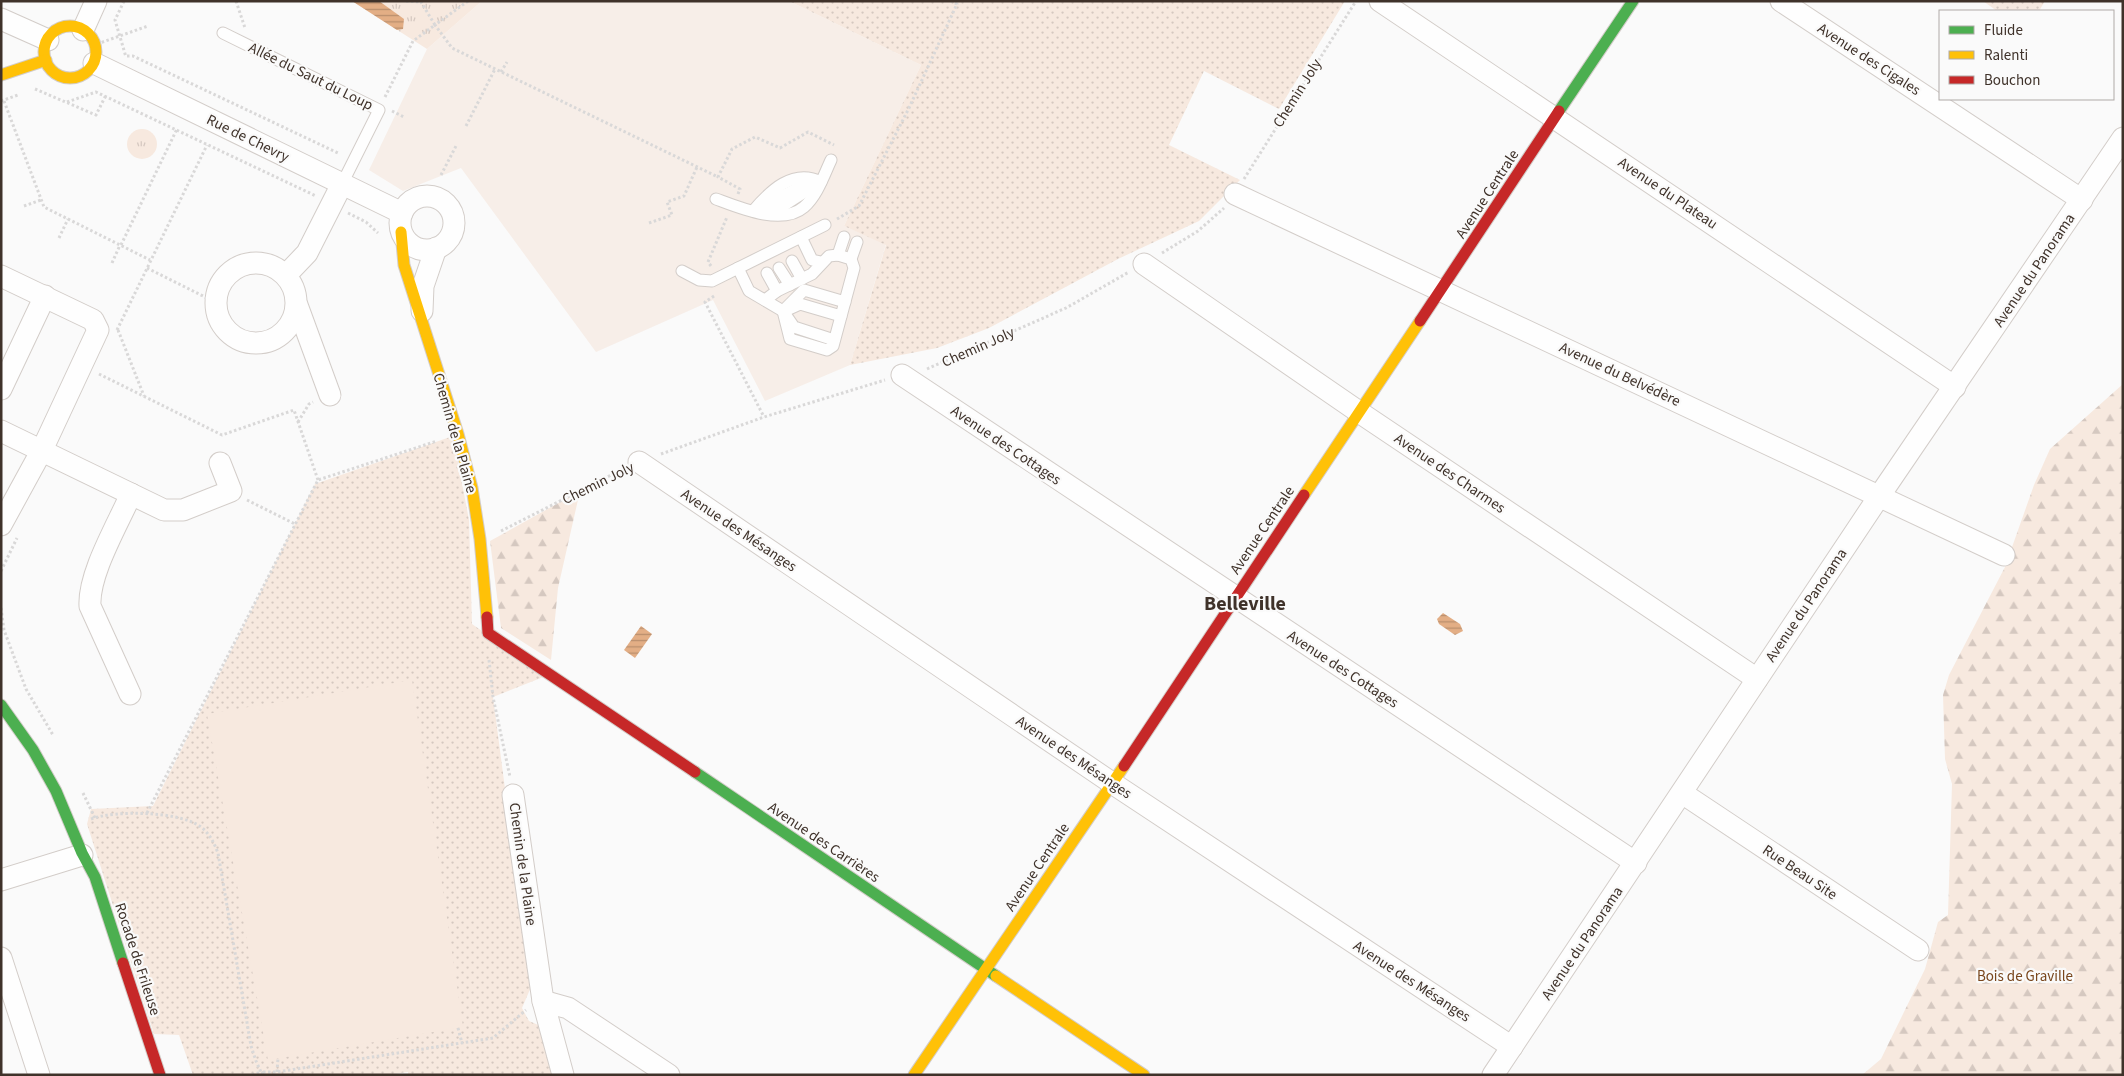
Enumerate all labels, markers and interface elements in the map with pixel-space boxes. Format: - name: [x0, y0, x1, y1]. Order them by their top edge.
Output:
- legend: [1939, 10, 2114, 100]
- street label: Avenue des Cigales: [1813, 18, 1924, 101]
- text: Fluide: [1984, 20, 2023, 41]
- street label: Allée du Saut du Loup: [245, 37, 377, 116]
- text: Ralenti: [1984, 45, 2028, 66]
- street label: Chemin Joly: [1268, 55, 1327, 132]
- text: Bouchon: [1984, 70, 2040, 91]
- street label: Rue de Chevry: [203, 109, 293, 168]
- street label: Avenue Centrale: [1451, 146, 1524, 243]
- street label: Avenue du Plateau: [1614, 152, 1722, 235]
- street label: Avenue du Panorama: [1989, 209, 2080, 331]
- street label: Chemin Joly: [938, 322, 1018, 373]
- street label: Avenue du Belvédère: [1556, 337, 1684, 412]
- street label: Chemin de la Plaine: [427, 371, 482, 496]
- street label: Avenue des Cottages: [946, 401, 1065, 490]
- street label: Avenue des Charmes: [1390, 428, 1509, 518]
- street label: Chemin Joly: [559, 457, 638, 510]
- street label: Avenue Centrale: [1225, 482, 1300, 579]
- street label: Avenue des Mésanges: [677, 484, 801, 577]
- street label: Avenue du Panorama: [1761, 544, 1852, 666]
- district label: Belleville: [1204, 590, 1286, 618]
- street label: Avenue des Cottages: [1283, 626, 1402, 713]
- street label: Avenue des Mésanges: [1012, 711, 1136, 804]
- street label: Avenue des Carrières: [764, 797, 884, 888]
- street label: Chemin de la Plaine: [503, 801, 542, 927]
- street label: Avenue Centrale: [1000, 819, 1075, 916]
- street label: Rue Beau Site: [1758, 840, 1841, 905]
- street label: Avenue du Panorama: [1537, 882, 1628, 1004]
- street label: Rocade de Frileuse: [109, 900, 166, 1018]
- street label: Avenue des Mésanges: [1349, 936, 1474, 1027]
- park label: Bois de Graville: [1977, 966, 2073, 987]

